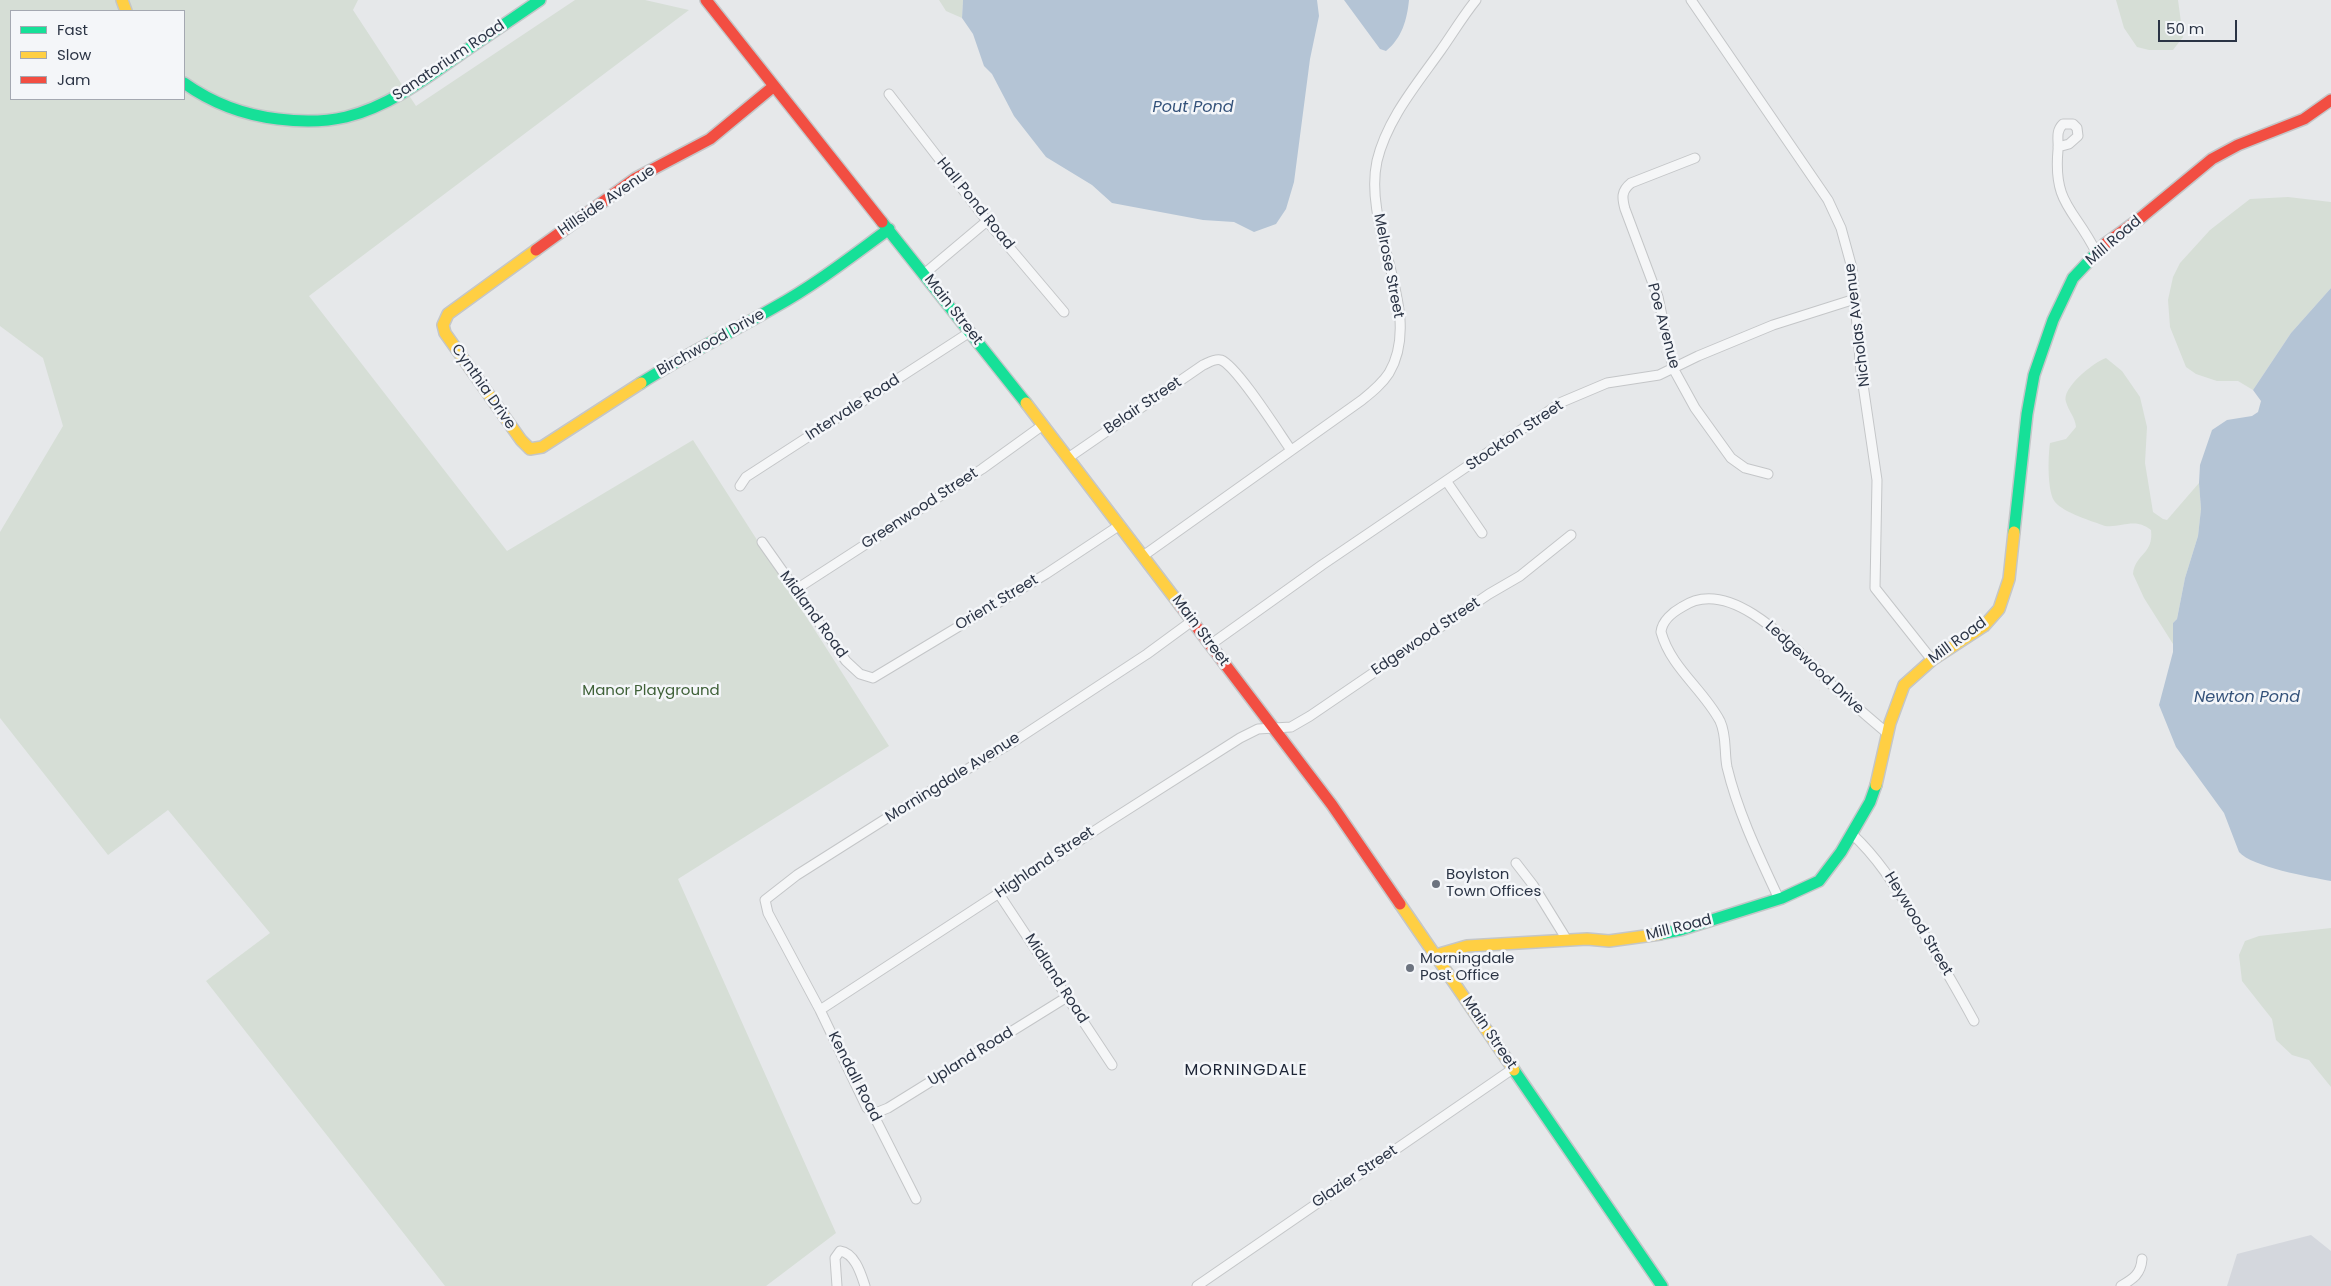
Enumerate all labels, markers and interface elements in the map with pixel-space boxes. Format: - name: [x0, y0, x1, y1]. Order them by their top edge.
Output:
- legend: [10, 10, 185, 100]
- scale bar: [2161, 10, 2240, 42]
- street label: Sanatorium Road: [390, 17, 508, 105]
- text: 50 m: [2166, 18, 2204, 39]
- text: Fast: [57, 19, 88, 40]
- text: Slow: [57, 44, 91, 65]
- text: Jam: [57, 69, 91, 90]
- water label: Pout Pond: [1153, 98, 1233, 118]
- street label: Hall Pond Road: [932, 154, 1018, 254]
- street label: Hillside Avenue: [555, 162, 659, 240]
- street label: Melrose Street: [1369, 212, 1407, 320]
- street label: Mill Road: [2083, 213, 2145, 269]
- street label: Nicholas Avenue: [1841, 262, 1875, 388]
- street label: Main Street: [920, 271, 986, 349]
- street label: Poe Avenue: [1643, 281, 1683, 371]
- street label: Birchwood Drive: [654, 306, 768, 380]
- street label: Cynthia Drive: [447, 341, 519, 433]
- street label: Intervale Road: [803, 371, 903, 445]
- street label: Belair Street: [1101, 374, 1185, 438]
- street label: Stockton Street: [1463, 397, 1567, 475]
- street label: Greenwood Street: [858, 465, 982, 553]
- street label: Midland Road: [775, 568, 851, 662]
- street label: Orient Street: [952, 571, 1042, 635]
- street label: Main Street: [1167, 592, 1233, 670]
- street label: Edgewood Street: [1368, 594, 1484, 680]
- street label: Mill Road: [1926, 614, 1990, 668]
- street label: Ledgewood Drive: [1761, 618, 1867, 718]
- park label: Manor Playground: [582, 682, 720, 700]
- water label: Newton Pond: [2194, 688, 2300, 708]
- street label: Morningdale Avenue: [883, 729, 1023, 827]
- street label: Highland Street: [992, 823, 1098, 903]
- place label: Boylston Town Offices: [1446, 866, 1541, 901]
- street label: Heywood Street: [1880, 869, 1956, 979]
- marker: Boylston Town Offices: [1430, 878, 1442, 890]
- street label: Mill Road: [1644, 911, 1714, 945]
- street label: Midland Road: [1020, 931, 1092, 1027]
- place label: Morningdale Post Office: [1420, 950, 1514, 985]
- marker: Morningdale Post Office: [1404, 962, 1416, 974]
- street label: Main Street: [1458, 993, 1520, 1073]
- street label: Upland Road: [925, 1024, 1017, 1090]
- street label: Kendall Road: [824, 1029, 884, 1125]
- district label: MORNINGDALE: [1183, 1061, 1309, 1081]
- street label: Glazier Street: [1309, 1142, 1401, 1212]

